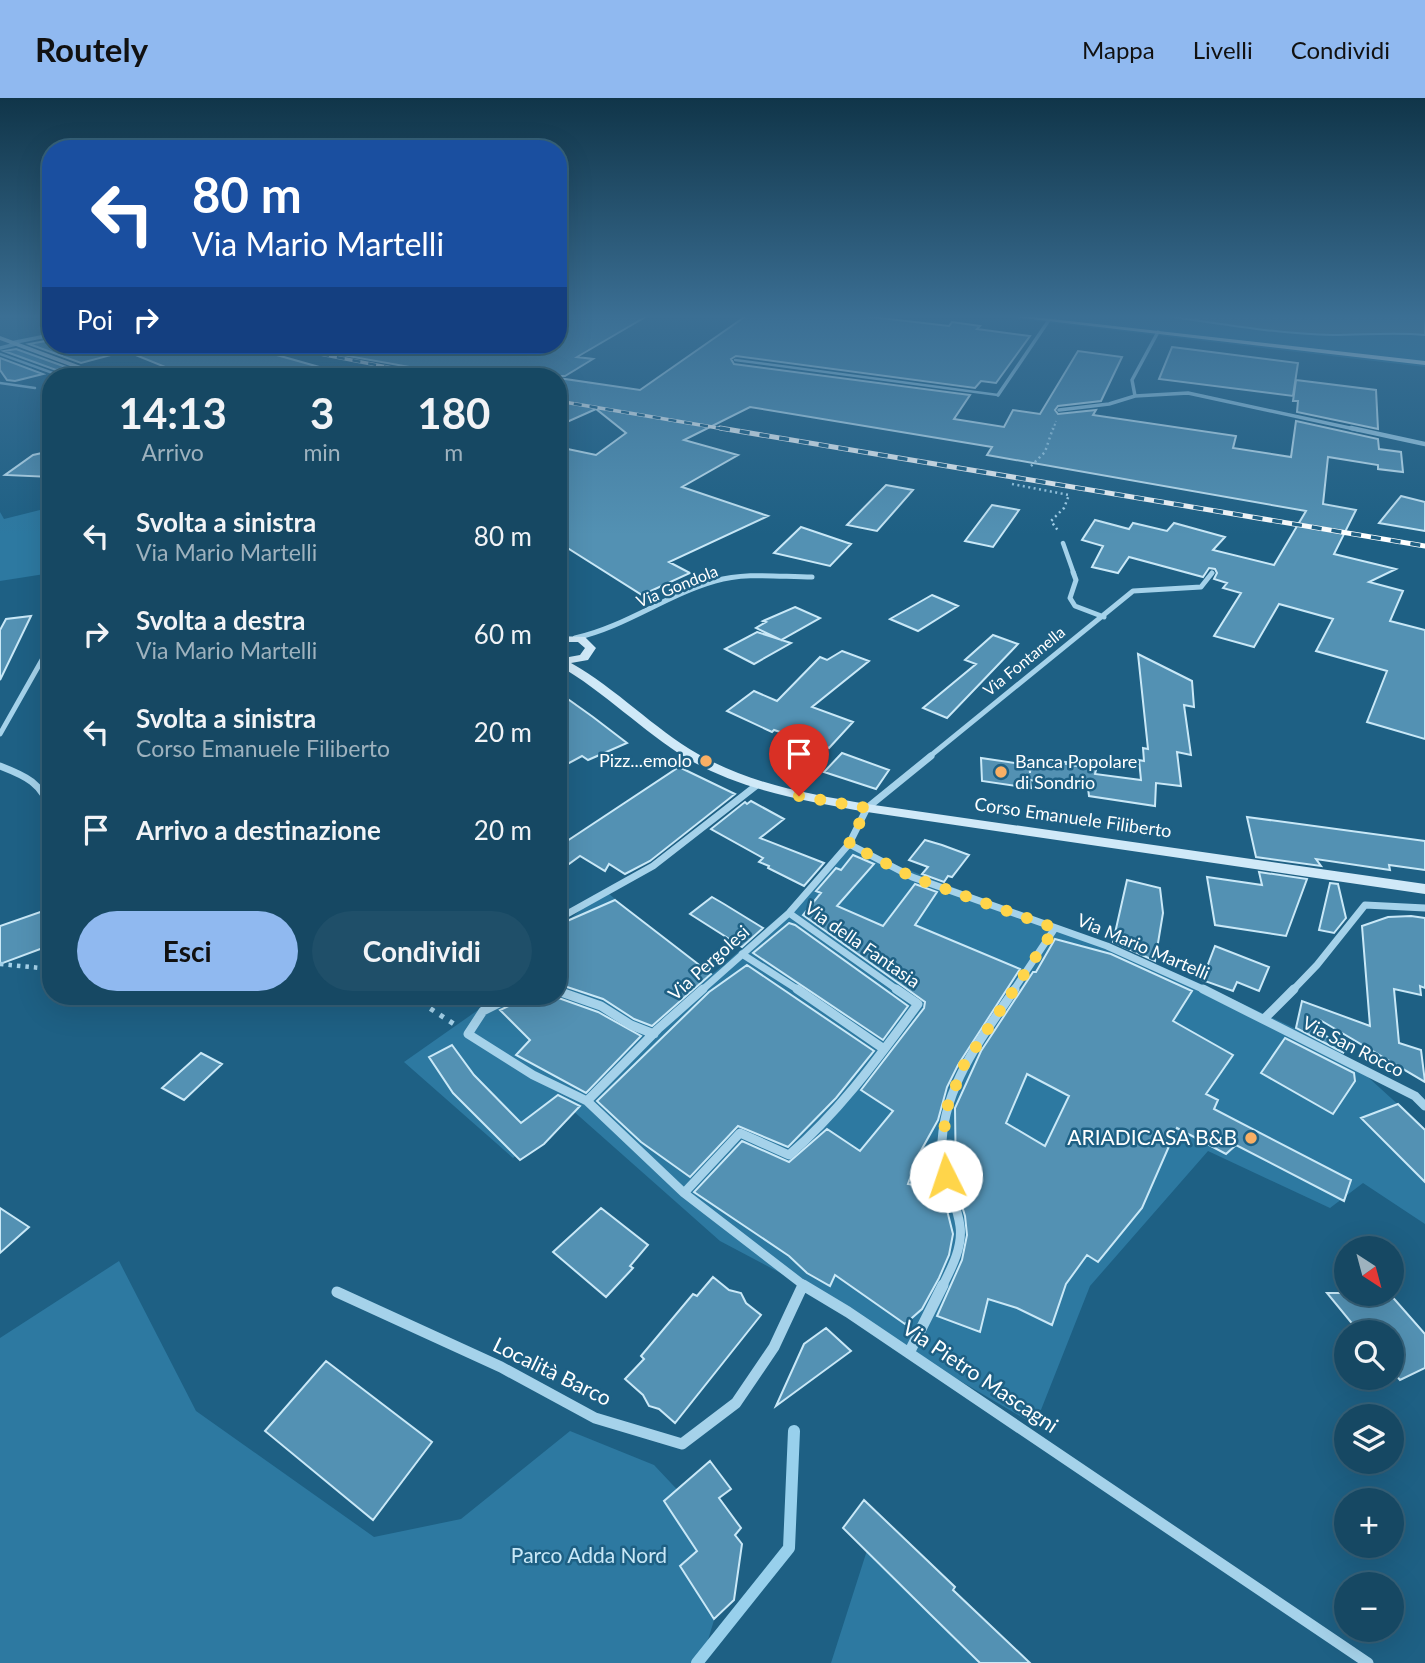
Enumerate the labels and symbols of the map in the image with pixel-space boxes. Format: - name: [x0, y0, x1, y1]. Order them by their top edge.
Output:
- street label: Via Gondola: [633, 561, 720, 610]
- street label: Via Fontanella: [979, 622, 1068, 699]
- pin: [769, 724, 829, 796]
- place label: Pizz...emolo: [599, 749, 692, 771]
- place label: Banca Popolare di Sondrio: [1015, 750, 1137, 793]
- marker: Pizz...emolo: [698, 753, 714, 769]
- marker: Banca Popolare di Sondrio: [993, 764, 1009, 780]
- street label: Corso Emanuele Filiberto: [973, 792, 1173, 842]
- street label: Via della Fantasia: [801, 896, 925, 992]
- street label: Via Mario Martelli: [1074, 908, 1213, 984]
- street label: Via Pergolesi: [663, 920, 753, 1004]
- street label: Via San Rocco: [1299, 1011, 1408, 1081]
- place label: ARIADICASA B&B: [1067, 1124, 1237, 1149]
- marker: ARIADICASA B&B: [1243, 1130, 1259, 1146]
- position arrow: [909, 1139, 983, 1213]
- north arrow: [1334, 1236, 1404, 1306]
- street label: Via Pietro Mascagni: [898, 1314, 1064, 1437]
- street label: Località Barco: [489, 1331, 616, 1410]
- park label: Parco Adda Nord: [511, 1542, 667, 1567]

